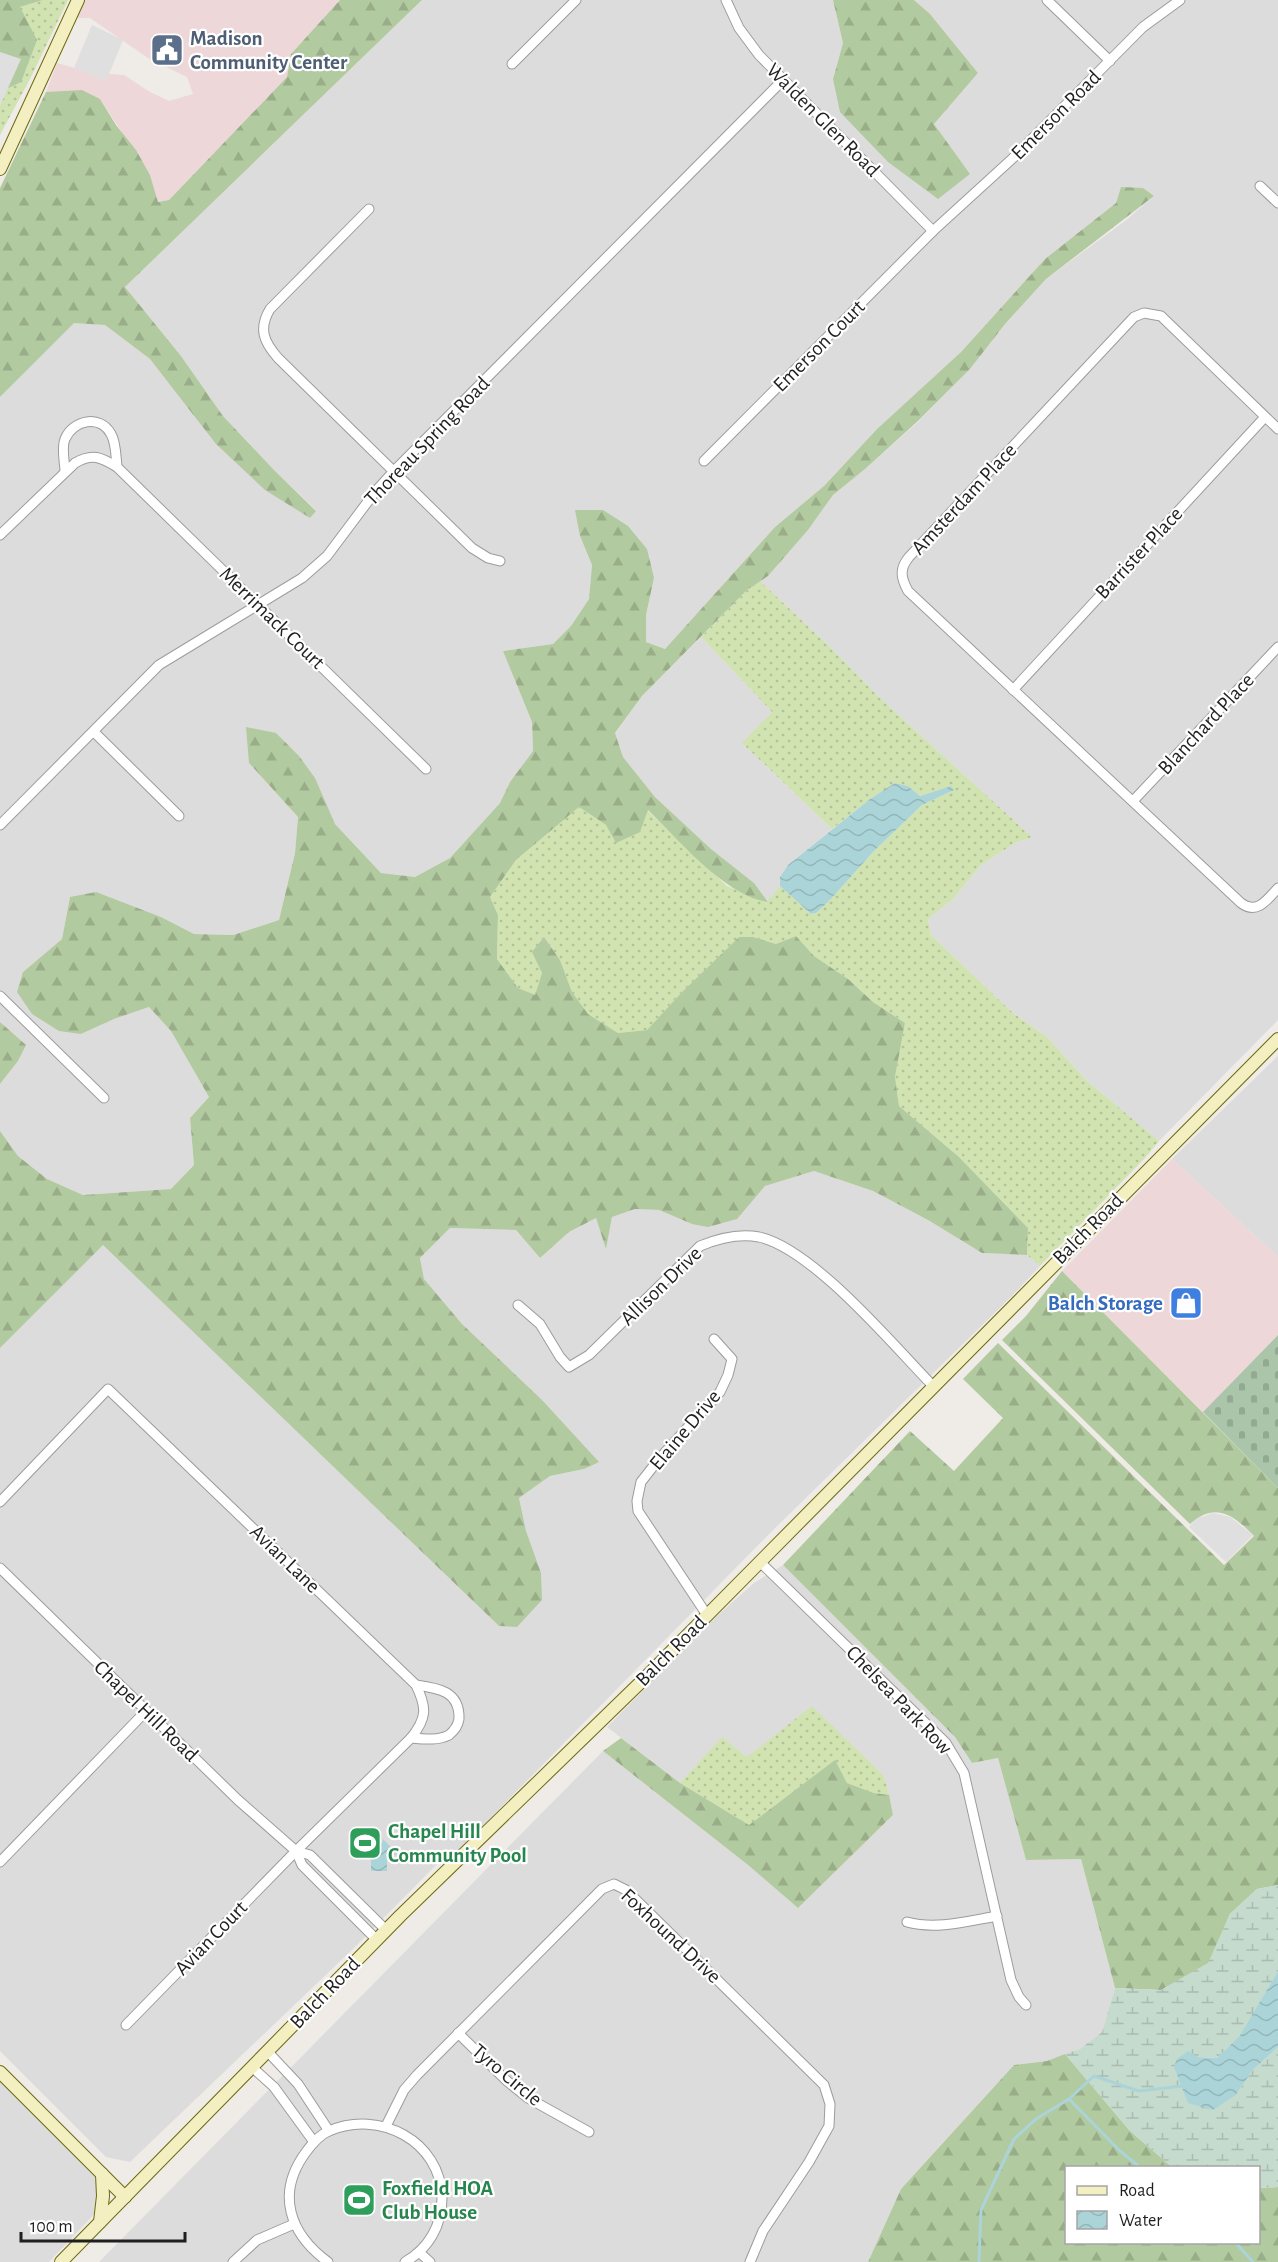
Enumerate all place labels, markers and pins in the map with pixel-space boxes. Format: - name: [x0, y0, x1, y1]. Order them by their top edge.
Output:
- place label: Madison Community Center: [190, 28, 348, 73]
- public building icon: Madison Community Center: [149, 32, 185, 68]
- shop icon: Balch Storage: [1168, 1285, 1204, 1321]
- place label: Balch Storage: [1048, 1293, 1163, 1314]
- place label: Chapel Hill Community Pool: [388, 1821, 527, 1866]
- sports icon: Chapel Hill Community Pool: [347, 1825, 383, 1861]
- place label: Foxfield HOA Club House: [382, 2178, 493, 2223]
- sports icon: Foxfield HOA Club House: [341, 2182, 377, 2218]

